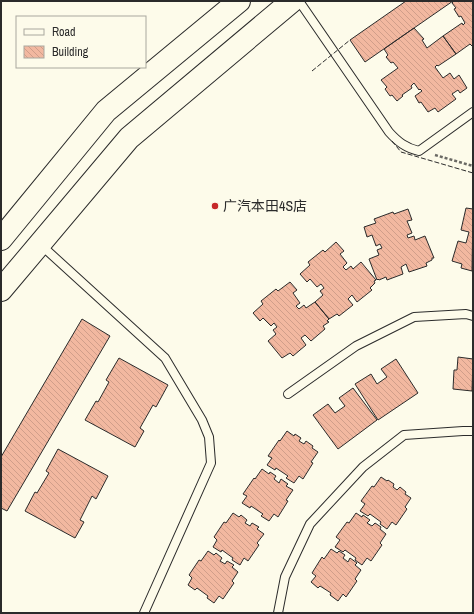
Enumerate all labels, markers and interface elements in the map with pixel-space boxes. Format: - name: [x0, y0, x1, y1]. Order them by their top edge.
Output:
- legend: [16, 16, 146, 68]
- text: Road: [52, 24, 76, 40]
- text: Building: [52, 44, 89, 60]
- place label: 广汽本田4S店: [223, 197, 307, 215]
- marker: 广汽本田4S店: [210, 201, 220, 211]

